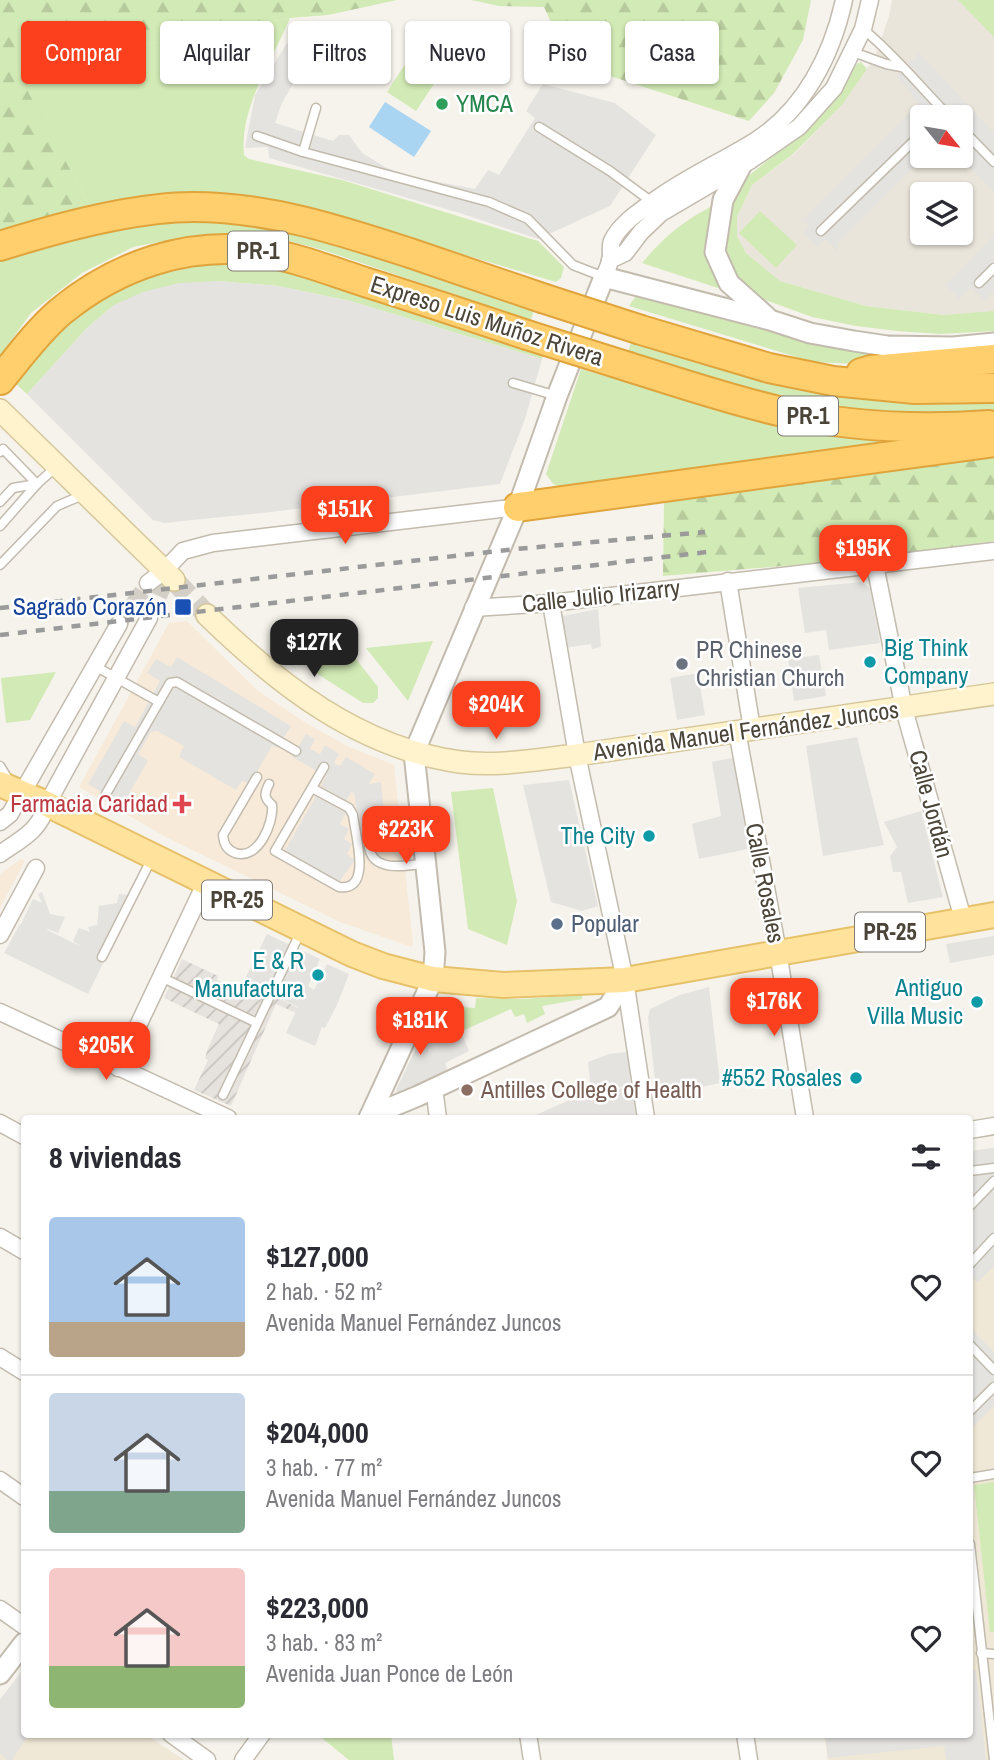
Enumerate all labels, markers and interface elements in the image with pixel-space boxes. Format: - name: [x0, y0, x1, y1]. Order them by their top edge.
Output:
- chip: Comprar: [21, 21, 146, 84]
- chip: Alquilar: [160, 21, 274, 84]
- chip: Filtros: [288, 21, 391, 84]
- chip: Nuevo: [405, 21, 510, 84]
- chip: Piso: [524, 21, 611, 84]
- chip: Casa: [625, 21, 719, 84]
- place label: YMCA: [456, 87, 514, 119]
- marker: YMCA: [434, 96, 450, 112]
- north arrow: [910, 105, 973, 168]
- map controls: [910, 105, 973, 245]
- button: layers: [910, 182, 973, 245]
- road number: PR-1: [228, 232, 288, 270]
- street label: Expreso Luis Muñoz Rivera: [367, 267, 608, 373]
- road number: PR-1: [778, 396, 838, 436]
- pin: $151K: [296, 486, 394, 546]
- text: $151K: [317, 493, 373, 524]
- pin: $195K: [814, 526, 912, 585]
- text: $195K: [835, 532, 891, 563]
- street label: Calle Julio Irizarry: [520, 571, 682, 619]
- place label: Sagrado Corazón: [13, 590, 167, 622]
- marker: Sagrado Corazón: [173, 597, 193, 617]
- pin: $127K: [265, 620, 363, 679]
- text: $127K: [286, 626, 342, 657]
- place label: Big Think Company: [884, 631, 968, 691]
- place label: PR Chinese Christian Church: [696, 633, 845, 693]
- marker: Big Think Company: [862, 654, 878, 670]
- marker: PR Chinese Christian Church: [674, 656, 690, 672]
- pin: $204K: [447, 682, 545, 741]
- text: $204K: [468, 688, 524, 719]
- street label: Avenida Manuel Fernández Juncos: [590, 693, 901, 767]
- street label: Calle Jordán: [902, 746, 962, 861]
- place label: Farmacia Caridad: [10, 787, 168, 819]
- marker: Farmacia Caridad: [174, 796, 190, 812]
- pin: $223K: [357, 806, 455, 866]
- text: $223K: [378, 813, 434, 844]
- place label: The City: [561, 819, 635, 851]
- street label: Calle Rosales: [739, 820, 793, 945]
- marker: The City: [641, 828, 657, 844]
- road number: PR-25: [202, 880, 272, 920]
- place label: Popular: [571, 907, 639, 939]
- road number: PR-25: [855, 912, 925, 951]
- marker: Popular: [549, 916, 565, 932]
- place label: E & R Manufactura: [195, 944, 304, 1004]
- marker: E & R Manufactura: [310, 967, 326, 983]
- place label: Antiguo Villa Music: [867, 971, 963, 1031]
- pin: $176K: [725, 978, 823, 1038]
- text: $176K: [746, 985, 802, 1016]
- marker: Antiguo Villa Music: [969, 994, 985, 1010]
- pin: $181K: [371, 998, 469, 1057]
- text: $181K: [392, 1004, 448, 1035]
- pin: $205K: [57, 1023, 155, 1082]
- text: $205K: [78, 1029, 134, 1060]
- place label: #552 Rosales: [722, 1061, 842, 1093]
- marker: #552 Rosales: [848, 1070, 864, 1086]
- place label: Antilles College of Health: [480, 1073, 702, 1105]
- marker: Antilles College of Health: [459, 1082, 475, 1098]
- text: 8 viviendas: [49, 1137, 182, 1177]
- icon: filters: [907, 1138, 945, 1176]
- text: $127,000: [266, 1236, 369, 1276]
- icon: home: [105, 1245, 189, 1329]
- icon: heart: [907, 1268, 945, 1306]
- text: 2 hab. · 52 m²: [266, 1276, 382, 1307]
- text: Avenida Manuel Fernández Juncos: [266, 1307, 561, 1338]
- text: $204,000: [266, 1412, 369, 1452]
- icon: home: [105, 1421, 189, 1505]
- icon: heart: [907, 1444, 945, 1482]
- text: 3 hab. · 77 m²: [266, 1452, 382, 1483]
- text: Avenida Manuel Fernández Juncos: [266, 1483, 561, 1514]
- text: $223,000: [266, 1587, 369, 1627]
- icon: home: [105, 1596, 189, 1680]
- icon: heart: [907, 1619, 945, 1657]
- text: 3 hab. · 83 m²: [266, 1627, 382, 1658]
- text: Avenida Juan Ponce de León: [266, 1658, 513, 1689]

